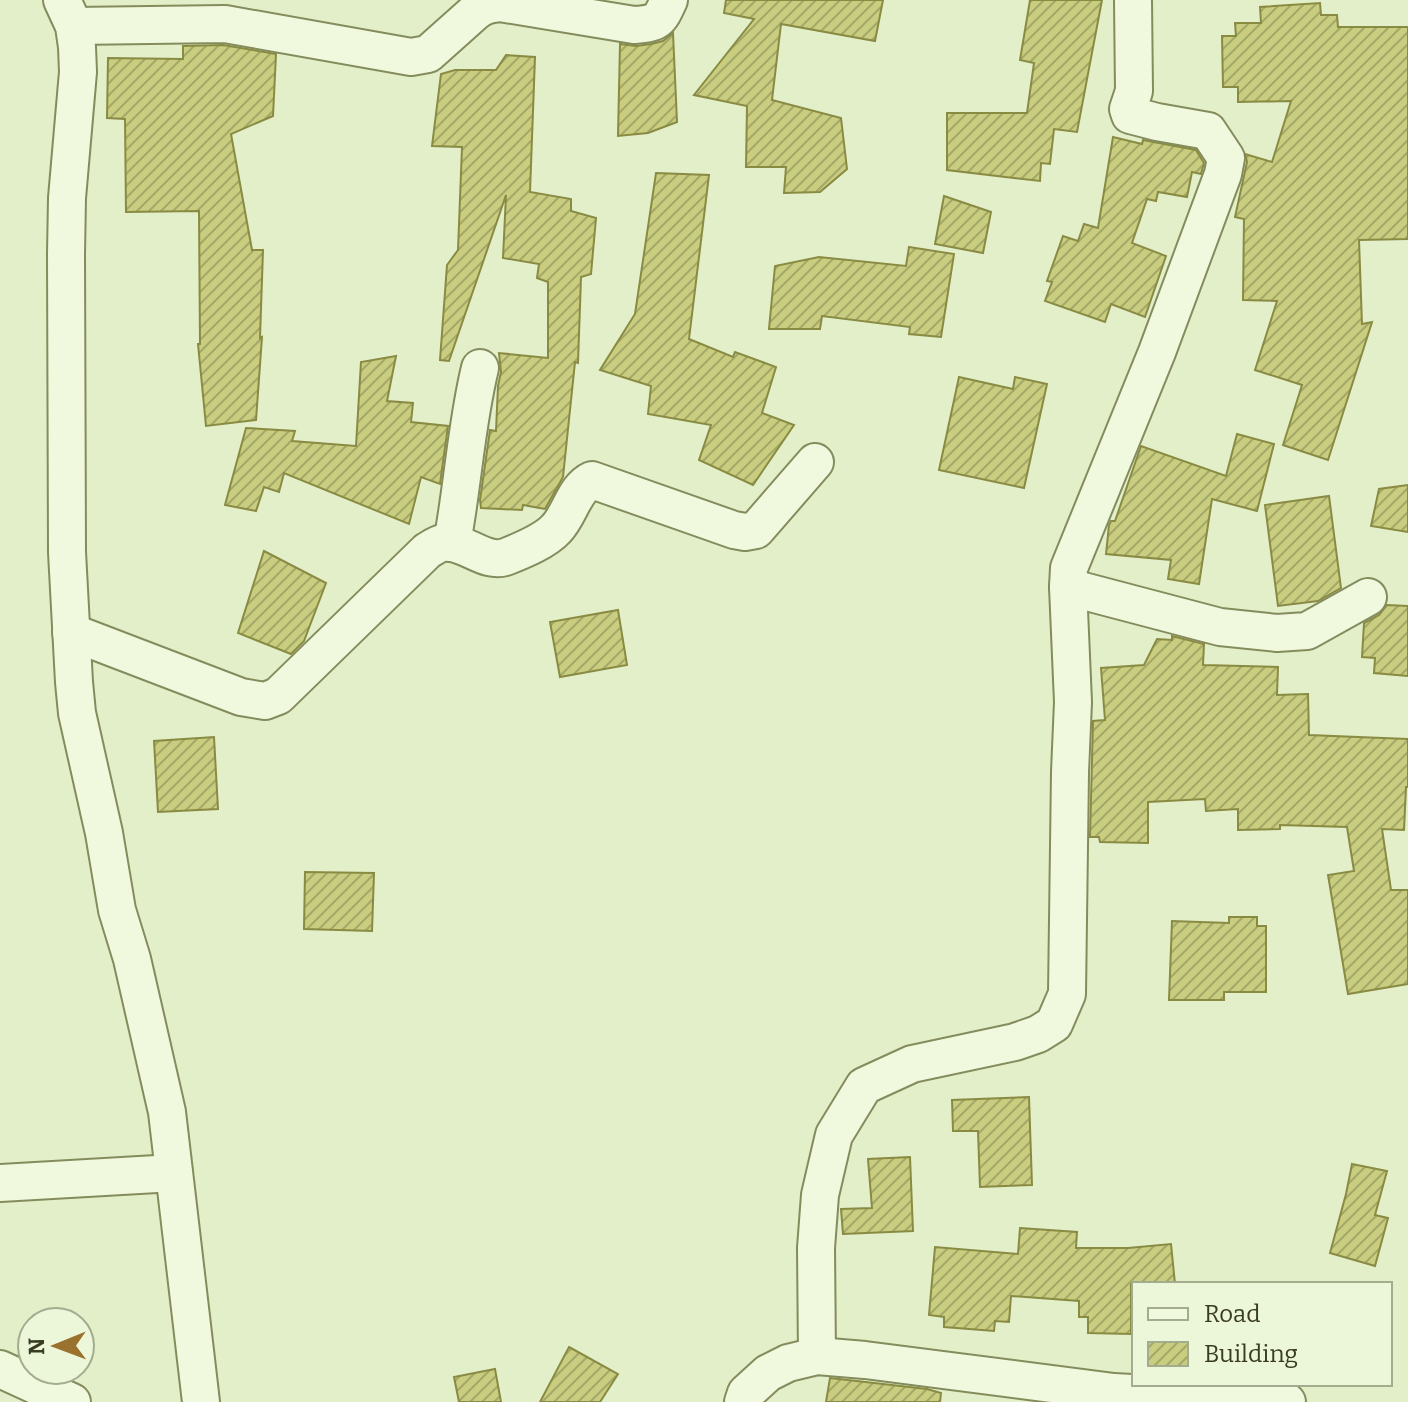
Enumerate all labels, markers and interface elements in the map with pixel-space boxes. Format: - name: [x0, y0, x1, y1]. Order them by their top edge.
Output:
- legend: [1132, 1282, 1392, 1386]
- text: Road: [1204, 1300, 1260, 1328]
- north arrow: [16, 1306, 96, 1386]
- text: N: [23, 1338, 50, 1355]
- text: Building: [1204, 1340, 1298, 1368]

